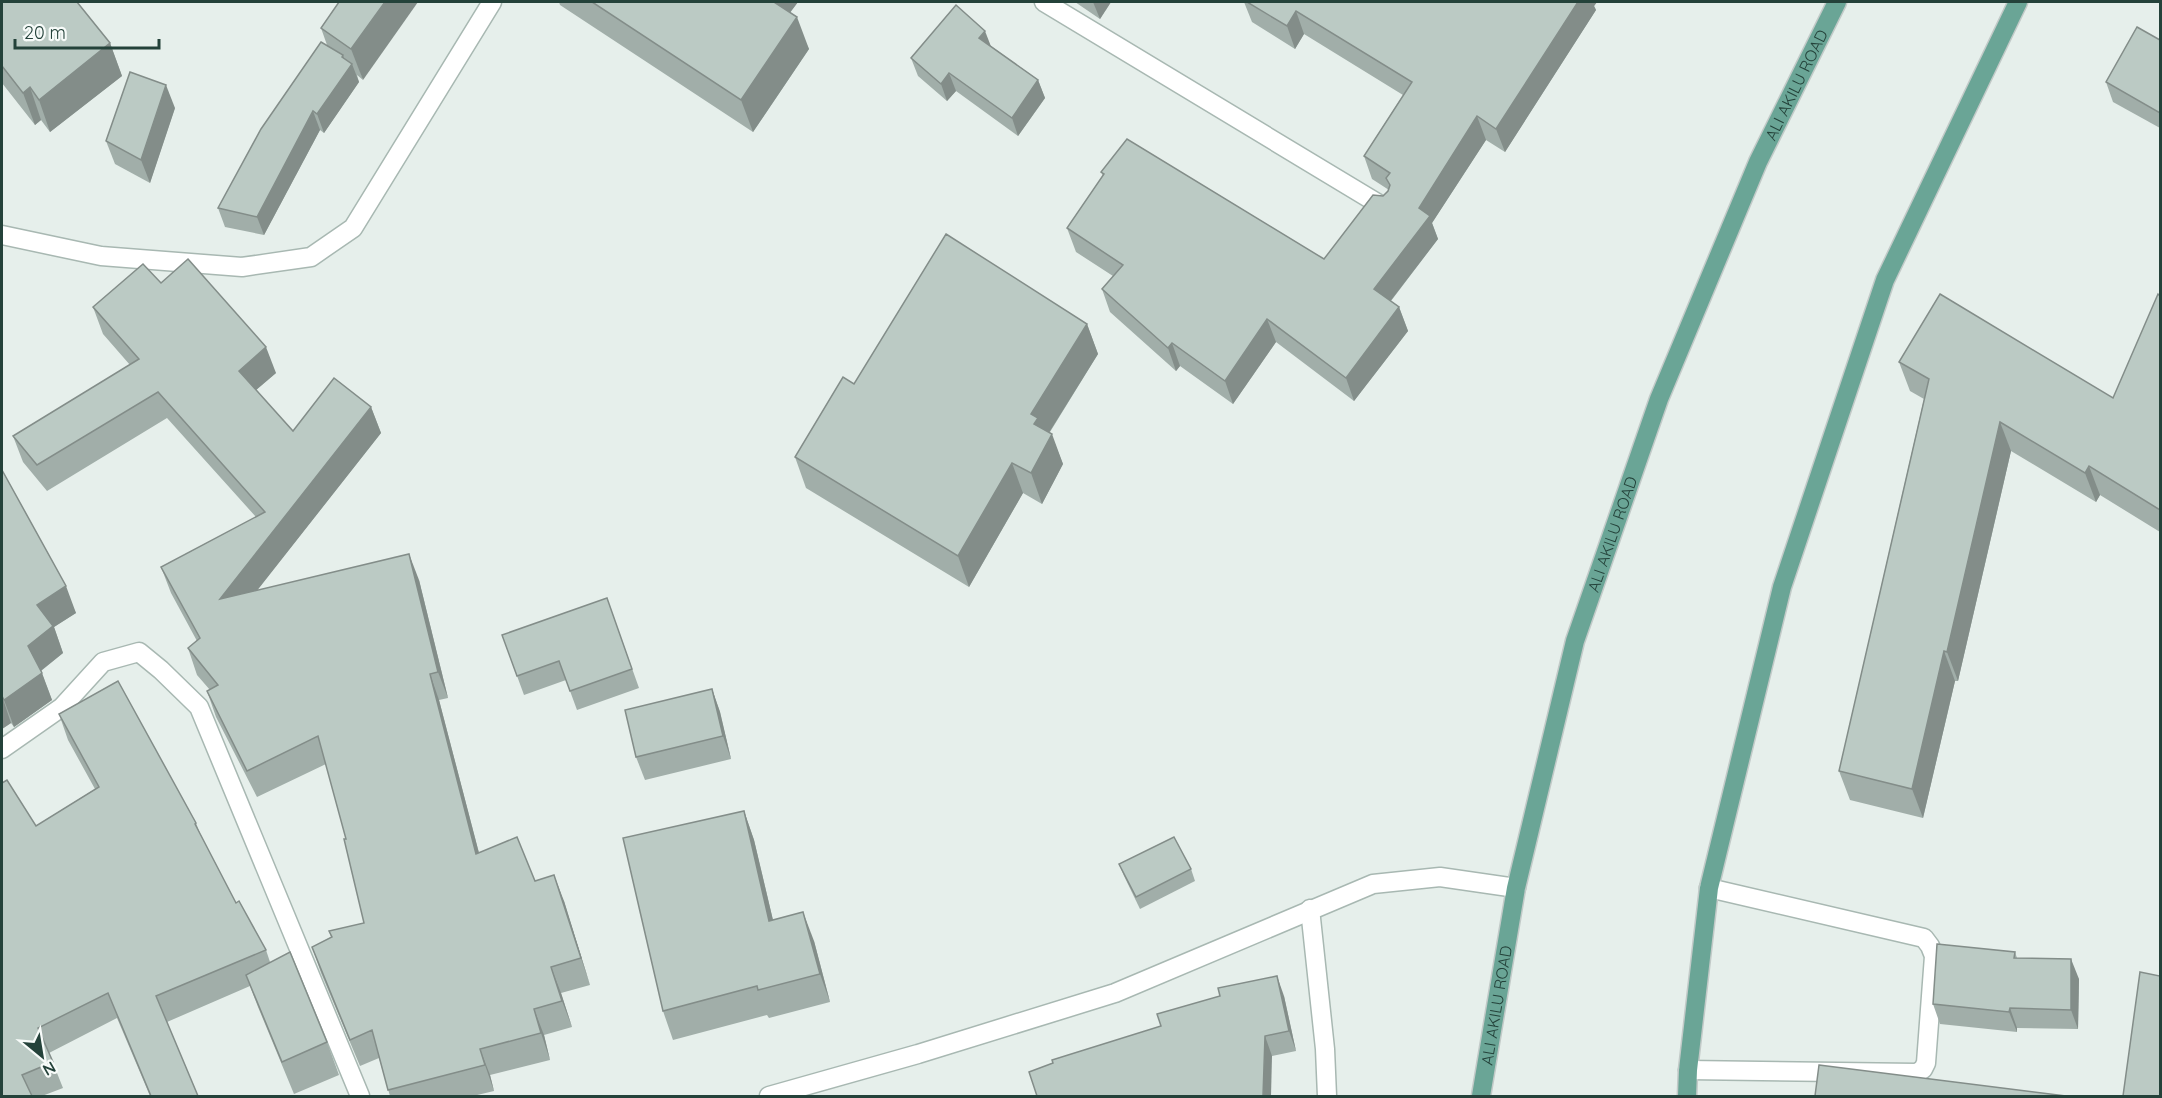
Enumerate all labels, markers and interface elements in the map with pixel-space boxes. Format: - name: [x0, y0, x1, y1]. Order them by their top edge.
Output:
- scale bar: [15, 12, 159, 50]
- text: 20 m: [24, 21, 66, 44]
- street label: ALI AKILU ROAD: [1760, 26, 1832, 143]
- street label: ALI AKILU ROAD: [1583, 474, 1641, 595]
- street label: ALI AKILU ROAD: [1476, 944, 1516, 1067]
- north arrow: [12, 1026, 72, 1086]
- text: N: [39, 1057, 60, 1081]

